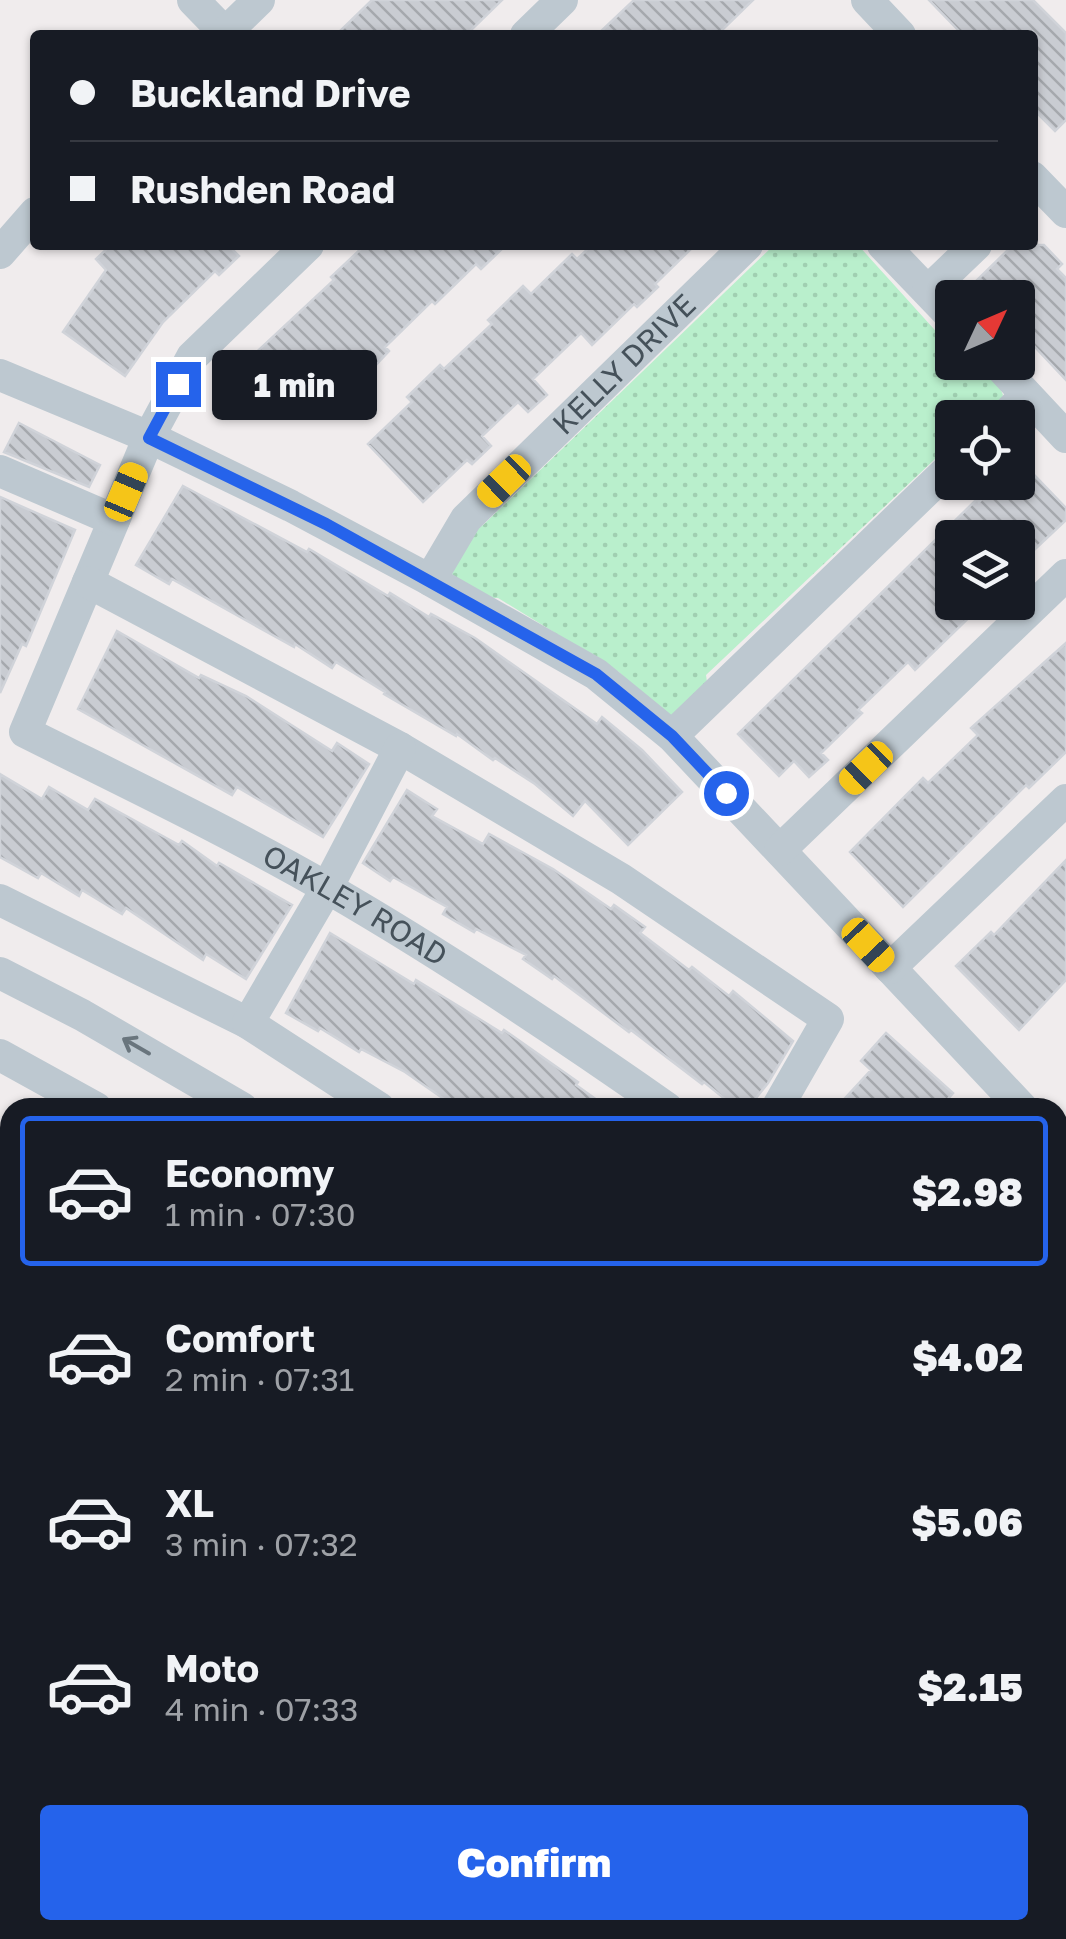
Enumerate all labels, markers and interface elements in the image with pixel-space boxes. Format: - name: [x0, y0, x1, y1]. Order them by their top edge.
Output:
- text: Buckland Drive: [130, 70, 411, 115]
- text: Rushden Road: [130, 166, 395, 211]
- north arrow: [935, 280, 1035, 380]
- map controls: [935, 280, 1035, 620]
- street label: KELLY DRIVE: [545, 286, 703, 442]
- callout: 1 min: [213, 349, 378, 419]
- route end: [156, 362, 201, 407]
- text: 1 min: [254, 366, 335, 404]
- button: locate: [935, 400, 1035, 500]
- car: [472, 449, 536, 513]
- car: [100, 459, 152, 525]
- button: layers: [935, 520, 1035, 620]
- car: [834, 736, 898, 800]
- route start: [704, 771, 749, 816]
- street label: OAKLEY ROAD: [257, 837, 454, 973]
- car: [837, 913, 899, 977]
- one-way arrow: [122, 1036, 150, 1056]
- icon: car: [45, 1146, 135, 1236]
- text: Economy: [165, 1150, 334, 1195]
- text: $2.98: [912, 1169, 1023, 1214]
- text: 1 min · 07:30: [165, 1195, 356, 1233]
- icon: car: [45, 1311, 135, 1401]
- text: Comfort: [165, 1315, 315, 1360]
- text: $4.02: [912, 1334, 1023, 1379]
- text: 2 min · 07:31: [165, 1360, 354, 1398]
- icon: car: [45, 1476, 135, 1566]
- text: XL: [165, 1480, 214, 1525]
- text: $5.06: [911, 1499, 1023, 1544]
- text: 3 min · 07:32: [165, 1525, 358, 1563]
- icon: car: [45, 1641, 135, 1731]
- text: Moto: [165, 1645, 259, 1690]
- text: $2.15: [917, 1664, 1023, 1709]
- text: 4 min · 07:33: [165, 1690, 359, 1728]
- button: Confirm: [40, 1805, 1028, 1920]

